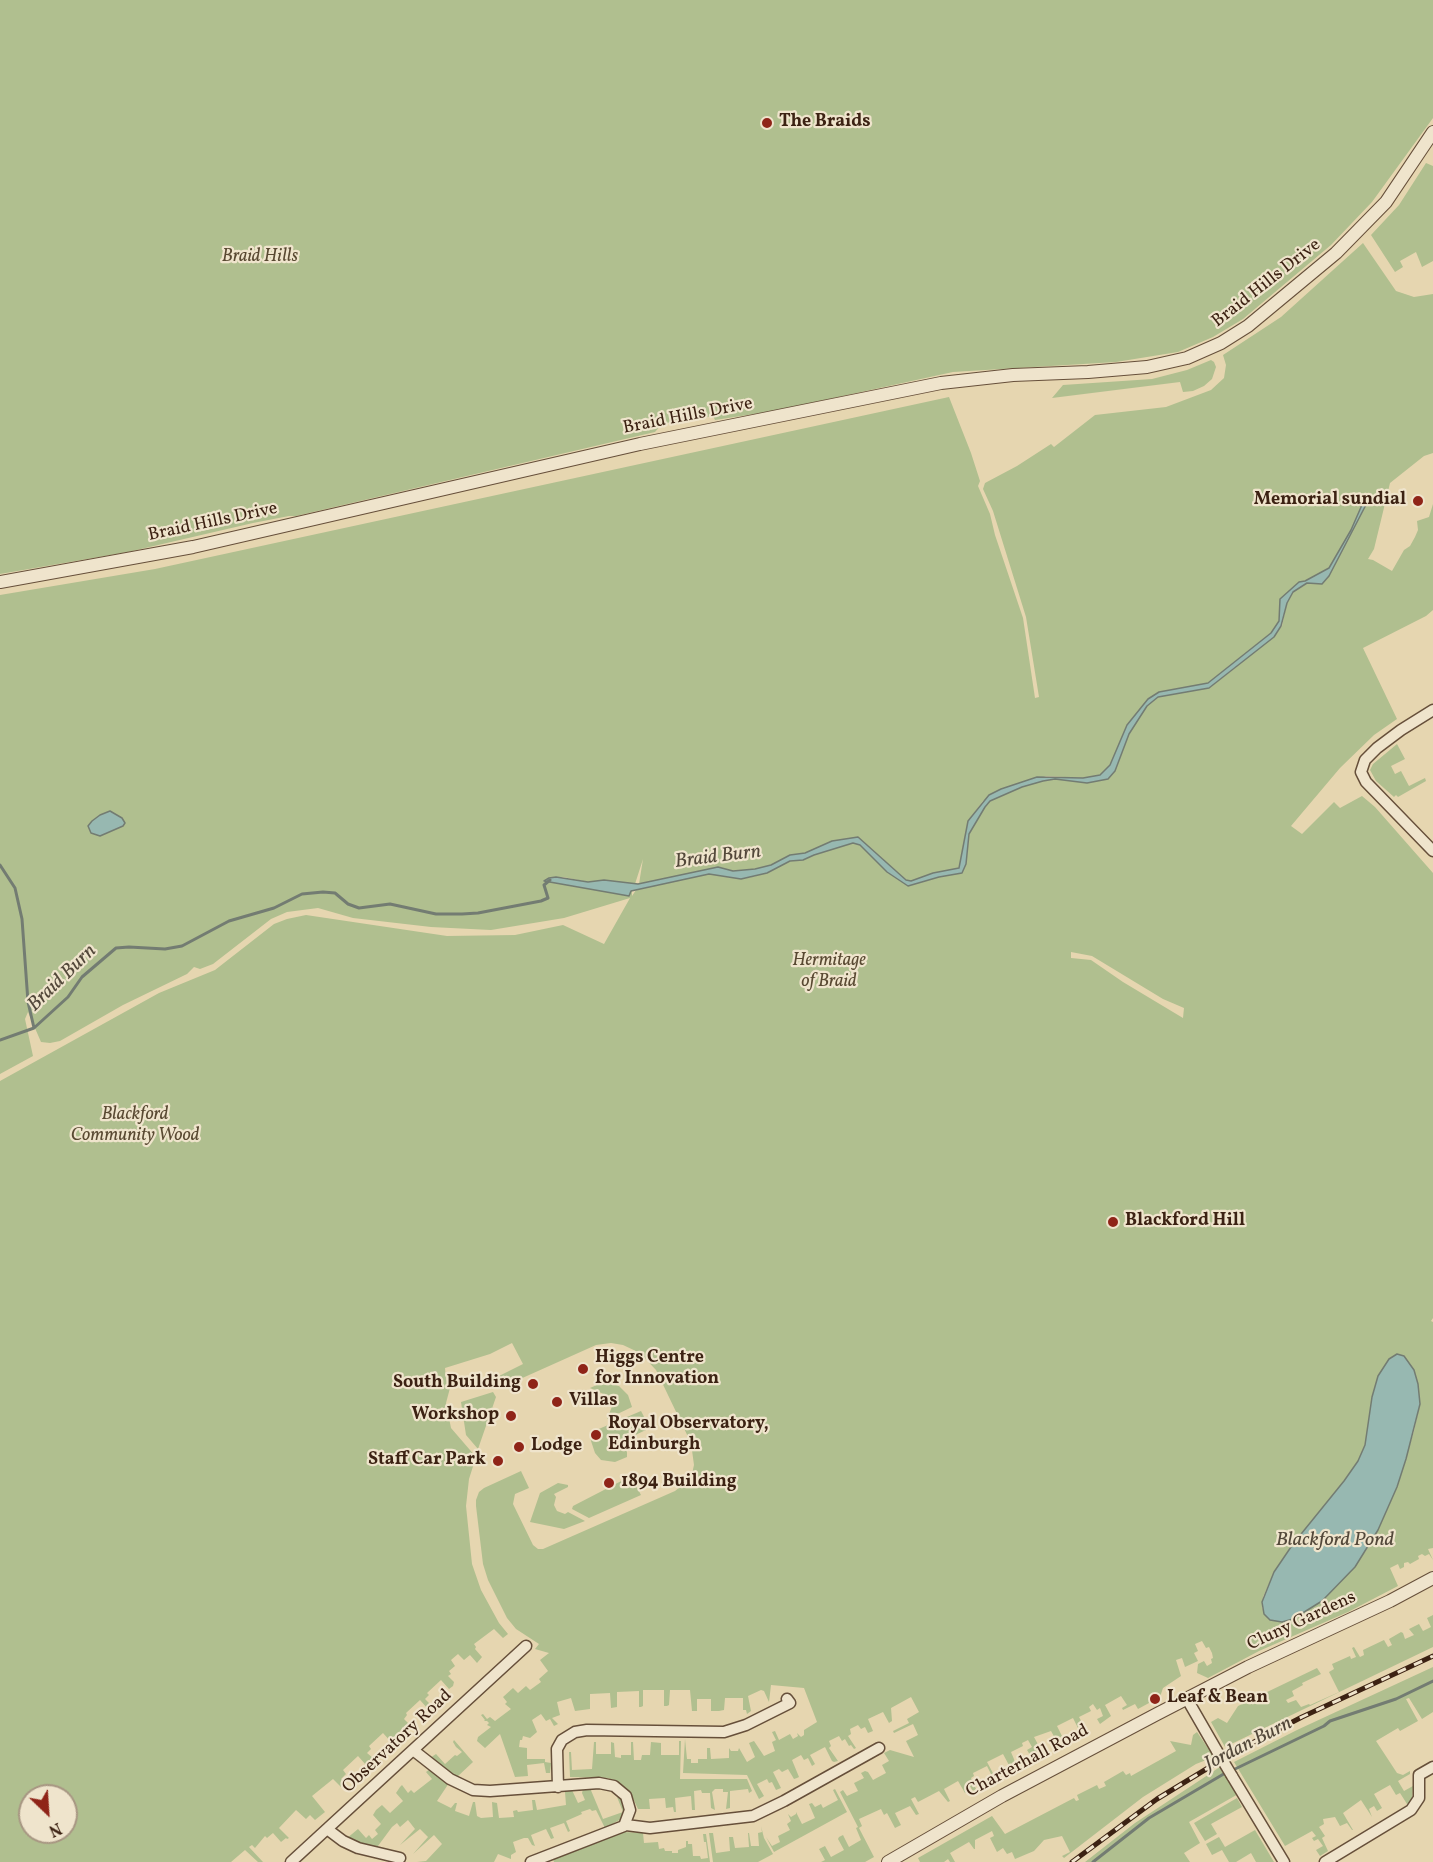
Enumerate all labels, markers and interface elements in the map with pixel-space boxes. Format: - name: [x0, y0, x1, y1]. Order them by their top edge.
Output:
- place label: The Braids: [779, 112, 870, 134]
- marker: The Braids: [760, 116, 774, 130]
- street label: Braid Hills Drive: [1208, 235, 1326, 333]
- park label: Braid Hills: [222, 247, 298, 269]
- street label: Braid Hills Drive: [621, 394, 755, 440]
- place label: Memorial sundial: [1254, 490, 1406, 512]
- marker: Memorial sundial: [1411, 494, 1425, 508]
- street label: Braid Hills Drive: [146, 499, 280, 547]
- water label: Braid Burn: [674, 841, 762, 875]
- water label: Braid Burn: [24, 940, 102, 1018]
- park label: Hermitage of Braid: [792, 951, 866, 994]
- park label: Blackford Community Wood: [71, 1105, 199, 1148]
- place label: Blackford Hill: [1125, 1211, 1245, 1233]
- marker: Blackford Hill: [1106, 1215, 1120, 1229]
- place label: Higgs Centre for Innovation: [595, 1348, 719, 1390]
- marker: Higgs Centre for Innovation: [576, 1362, 590, 1376]
- place label: South Building: [393, 1373, 521, 1395]
- marker: South Building: [526, 1377, 540, 1391]
- place label: Villas: [569, 1391, 617, 1413]
- marker: Villas: [550, 1395, 564, 1409]
- place label: Workshop: [412, 1405, 499, 1427]
- marker: Workshop: [504, 1409, 518, 1423]
- place label: Royal Observatory, Edinburgh: [608, 1414, 769, 1456]
- marker: Royal Observatory, Edinburgh: [589, 1428, 603, 1442]
- place label: Lodge: [531, 1436, 582, 1458]
- marker: Lodge: [512, 1440, 526, 1454]
- place label: Staff Car Park: [368, 1450, 486, 1472]
- marker: Staff Car Park: [491, 1454, 505, 1468]
- place label: 1894 Building: [621, 1472, 737, 1494]
- marker: 1894 Building: [602, 1476, 616, 1490]
- water label: Blackford Pond: [1276, 1529, 1394, 1553]
- street label: Cluny Gardens: [1244, 1587, 1360, 1657]
- street label: Observatory Road: [339, 1686, 457, 1798]
- place label: Leaf & Bean: [1167, 1688, 1268, 1710]
- marker: Leaf & Bean: [1148, 1692, 1162, 1706]
- water label: Jordan Burn: [1201, 1713, 1297, 1777]
- street label: Charterhall Road: [963, 1721, 1093, 1803]
- north arrow: [18, 1784, 78, 1844]
- text: N: [45, 1816, 65, 1841]

